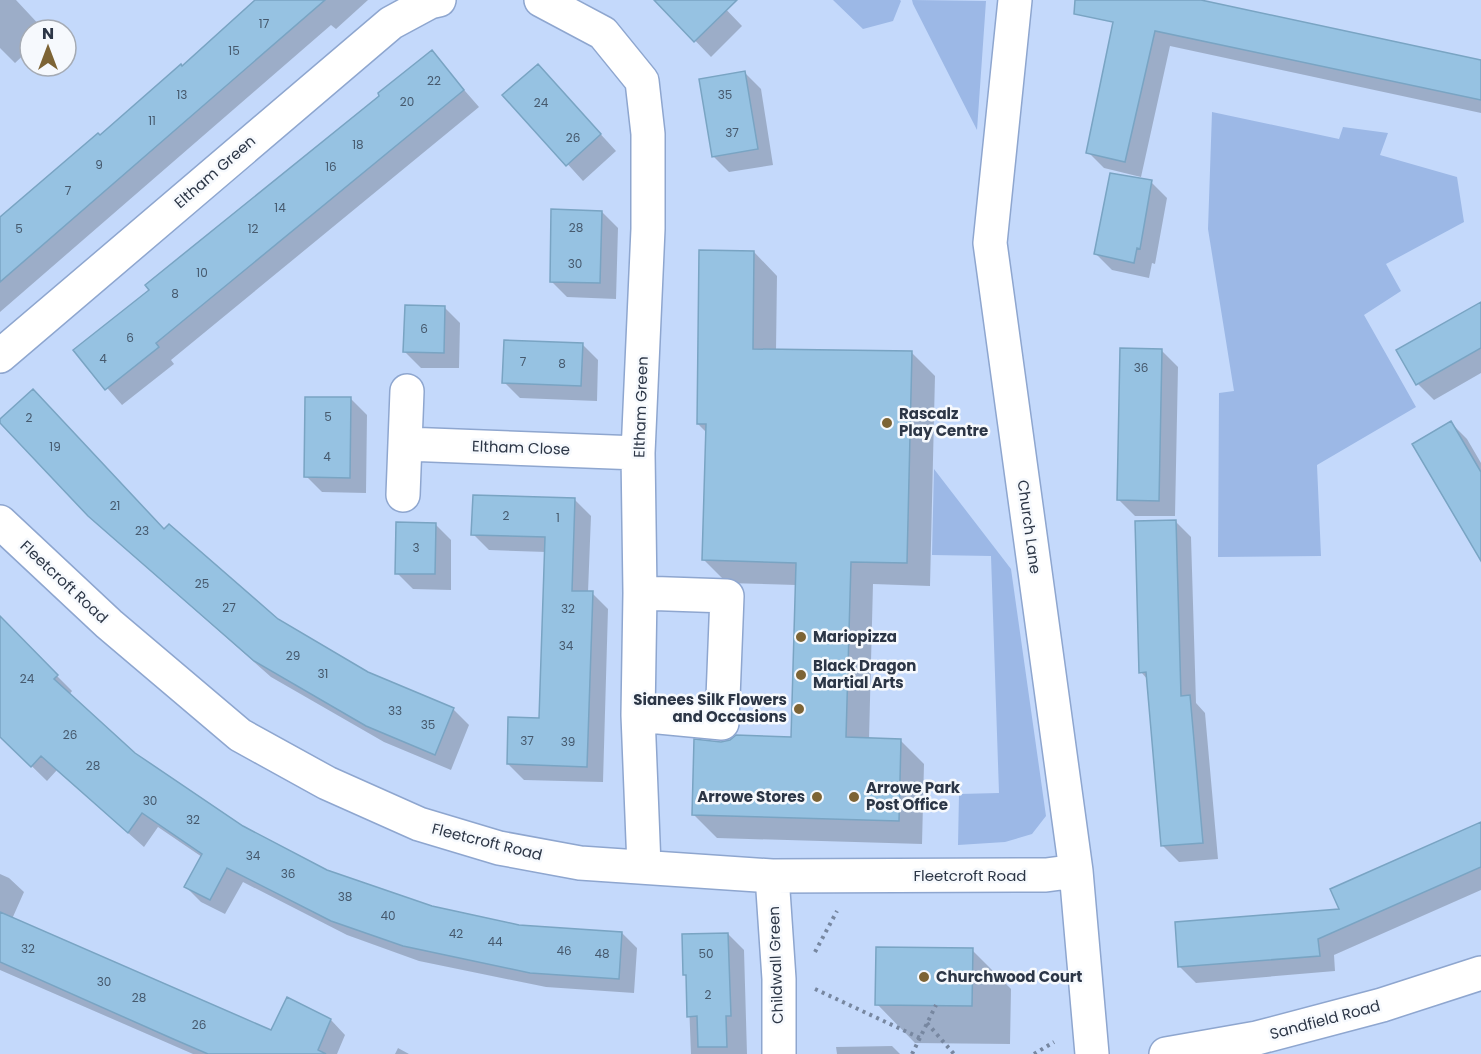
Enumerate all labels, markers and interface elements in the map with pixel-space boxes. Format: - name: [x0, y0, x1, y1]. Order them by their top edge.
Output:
- house number: 17: [259, 15, 270, 32]
- north arrow: [18, 18, 78, 78]
- text: N: [42, 22, 54, 45]
- house number: 15: [228, 42, 240, 59]
- house number: 22: [427, 72, 441, 89]
- house number: 13: [177, 86, 187, 103]
- house number: 35: [718, 86, 732, 103]
- house number: 20: [400, 93, 414, 110]
- house number: 24: [534, 94, 549, 111]
- house number: 11: [148, 112, 156, 129]
- house number: 37: [725, 124, 739, 141]
- house number: 26: [566, 129, 580, 146]
- street label: Eltham Green: [169, 130, 260, 213]
- house number: 18: [352, 136, 364, 153]
- house number: 9: [95, 156, 103, 173]
- house number: 16: [325, 158, 337, 175]
- house number: 7: [65, 182, 72, 199]
- house number: 14: [274, 199, 286, 216]
- house number: 28: [569, 219, 583, 236]
- house number: 5: [15, 220, 23, 237]
- house number: 12: [248, 220, 258, 237]
- house number: 30: [568, 255, 582, 272]
- house number: 10: [196, 264, 208, 281]
- house number: 8: [171, 285, 179, 302]
- house number: 6: [420, 320, 428, 337]
- house number: 6: [126, 329, 134, 346]
- house number: 4: [99, 350, 107, 367]
- house number: 7: [520, 353, 527, 370]
- house number: 8: [558, 355, 566, 372]
- street label: Eltham Green: [628, 356, 653, 458]
- house number: 36: [1134, 359, 1148, 376]
- place label: Rascalz Play Centre: [899, 403, 988, 441]
- house number: 5: [324, 408, 332, 425]
- house number: 2: [26, 409, 33, 426]
- marker: Rascalz Play Centre: [880, 416, 894, 430]
- street label: Eltham Close: [472, 435, 570, 460]
- house number: 19: [49, 438, 61, 455]
- house number: 4: [323, 448, 331, 465]
- street label: Church Lane: [1013, 479, 1046, 575]
- house number: 21: [110, 497, 120, 514]
- house number: 2: [503, 507, 510, 524]
- house number: 1: [556, 509, 560, 526]
- house number: 23: [135, 522, 149, 539]
- street label: Fleetcroft Road: [16, 535, 113, 628]
- house number: 3: [412, 539, 420, 556]
- house number: 25: [195, 575, 209, 592]
- house number: 27: [222, 599, 236, 616]
- house number: 32: [561, 600, 575, 617]
- place label: Mariopizza: [813, 626, 897, 647]
- marker: Mariopizza: [794, 630, 808, 644]
- house number: 34: [559, 637, 574, 654]
- house number: 29: [286, 647, 300, 664]
- place label: Black Dragon Martial Arts: [813, 655, 916, 693]
- house number: 31: [318, 665, 328, 682]
- marker: Black Dragon Martial Arts: [794, 668, 808, 682]
- house number: 24: [20, 670, 35, 687]
- place label: Sianees Silk Flowers and Occasions: [633, 689, 787, 727]
- house number: 33: [388, 702, 402, 719]
- marker: Sianees Silk Flowers and Occasions: [792, 702, 806, 716]
- house number: 35: [421, 716, 435, 733]
- house number: 26: [63, 726, 77, 743]
- house number: 37: [520, 732, 534, 749]
- house number: 39: [561, 733, 575, 750]
- house number: 28: [86, 757, 100, 774]
- place label: Arrowe Park Post Office: [866, 777, 961, 815]
- place label: Arrowe Stores: [697, 786, 805, 807]
- marker: Arrowe Stores: [810, 790, 824, 804]
- marker: Arrowe Park Post Office: [847, 790, 861, 804]
- house number: 30: [143, 792, 157, 809]
- house number: 32: [186, 811, 200, 828]
- street label: Fleetcroft Road: [430, 818, 544, 865]
- house number: 34: [246, 847, 261, 864]
- house number: 36: [281, 865, 295, 882]
- street label: Fleetcroft Road: [913, 865, 1027, 886]
- house number: 38: [338, 888, 352, 905]
- street label: Childwall Green: [763, 906, 788, 1024]
- house number: 40: [380, 907, 396, 924]
- house number: 42: [449, 925, 463, 942]
- house number: 44: [487, 933, 503, 950]
- house number: 32: [21, 940, 35, 957]
- house number: 46: [556, 942, 572, 959]
- house number: 48: [594, 945, 610, 962]
- house number: 50: [698, 945, 714, 962]
- place label: Churchwood Court: [936, 966, 1082, 987]
- marker: Churchwood Court: [917, 970, 931, 984]
- house number: 30: [97, 973, 111, 990]
- house number: 2: [705, 986, 712, 1003]
- house number: 28: [132, 989, 146, 1006]
- street label: Sandfield Road: [1267, 995, 1382, 1044]
- house number: 26: [192, 1016, 206, 1033]

